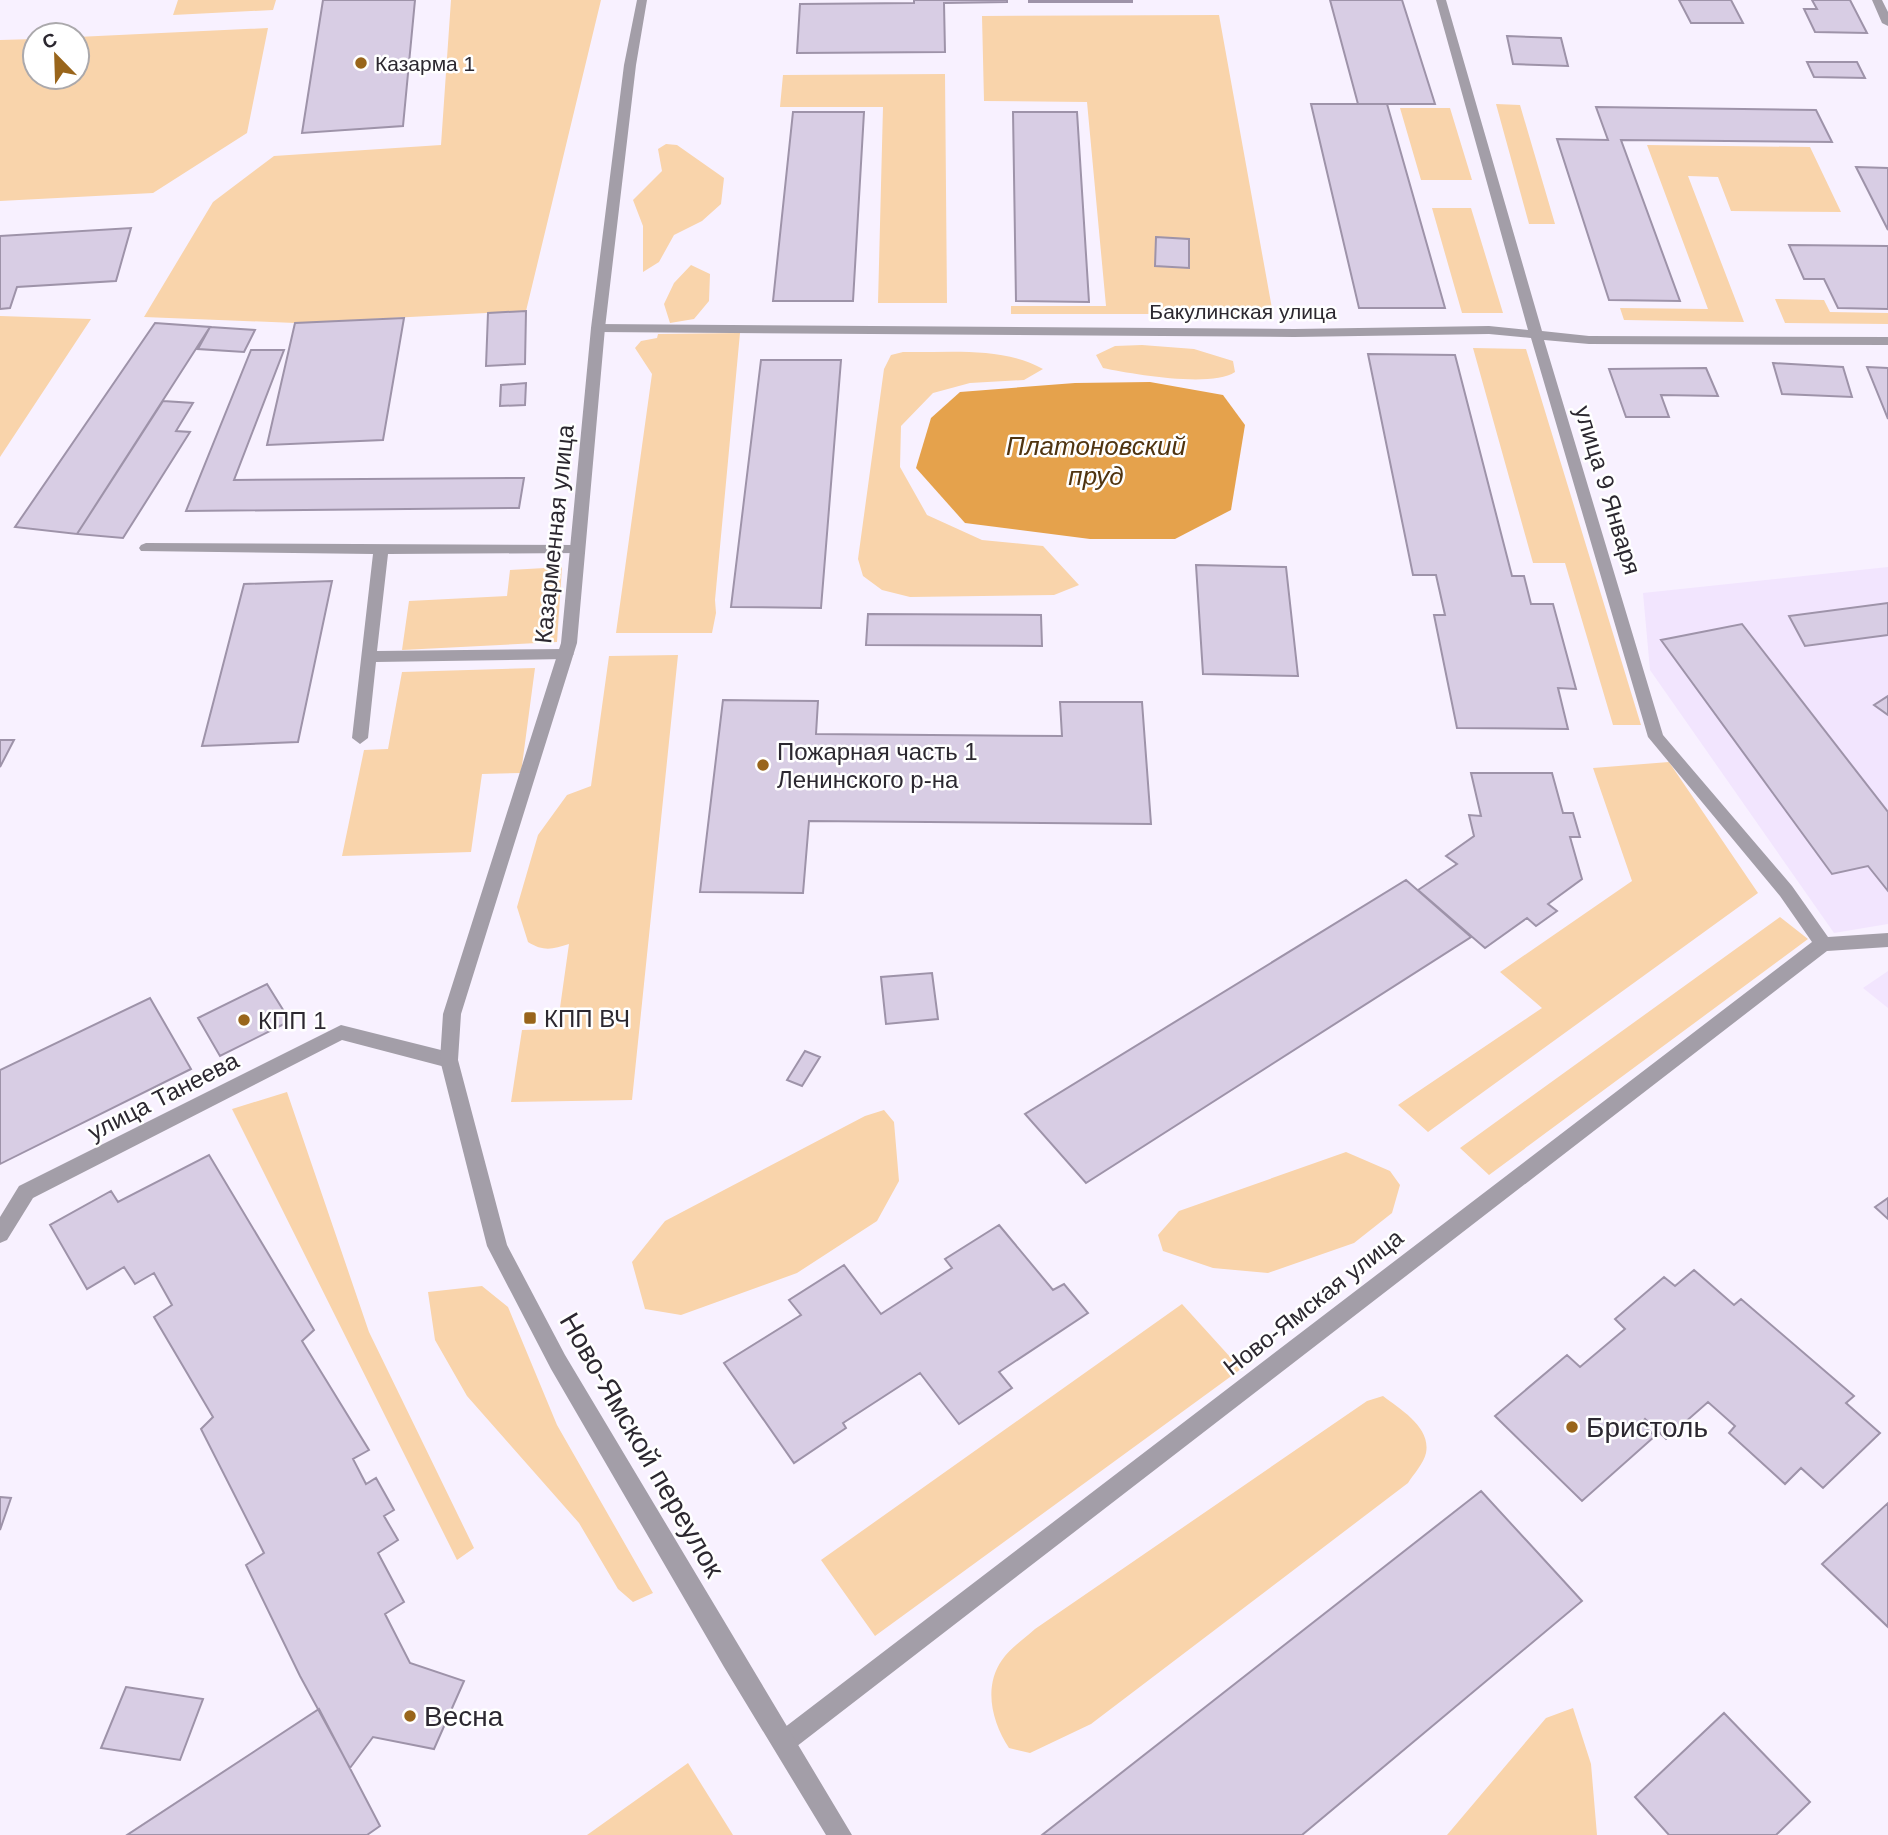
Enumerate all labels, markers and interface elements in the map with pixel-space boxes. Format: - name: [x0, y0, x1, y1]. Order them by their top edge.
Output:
- north arrow: [21, 21, 91, 91]
- text: С: [39, 28, 60, 53]
- place label: Казарма 1: [375, 52, 475, 75]
- marker: Казарма 1: [353, 55, 369, 71]
- street label: Бакулинская улица: [1149, 300, 1337, 323]
- street label: улица 9 Января: [1569, 402, 1647, 578]
- street label: Казарменная улица: [529, 422, 579, 645]
- water label: Платоновский пруд: [1006, 431, 1186, 491]
- place label: Пожарная часть 1 Ленинского р-на: [777, 738, 978, 793]
- marker: Пожарная часть 1 Ленинского р-на: [755, 757, 771, 773]
- place label: КПП ВЧ: [544, 1005, 630, 1032]
- place label: КПП 1: [258, 1007, 327, 1034]
- marker: КПП ВЧ: [522, 1010, 538, 1026]
- marker: КПП 1: [236, 1012, 252, 1028]
- street label: улица Танеева: [83, 1046, 243, 1146]
- street label: Ново-Ямская улица: [1218, 1223, 1409, 1380]
- street label: Ново-Ямской переулок: [554, 1307, 731, 1583]
- place label: Бристоль: [1586, 1412, 1708, 1443]
- marker: Бристоль: [1564, 1419, 1580, 1435]
- place label: Весна: [424, 1701, 504, 1732]
- marker: Весна: [402, 1708, 418, 1724]

